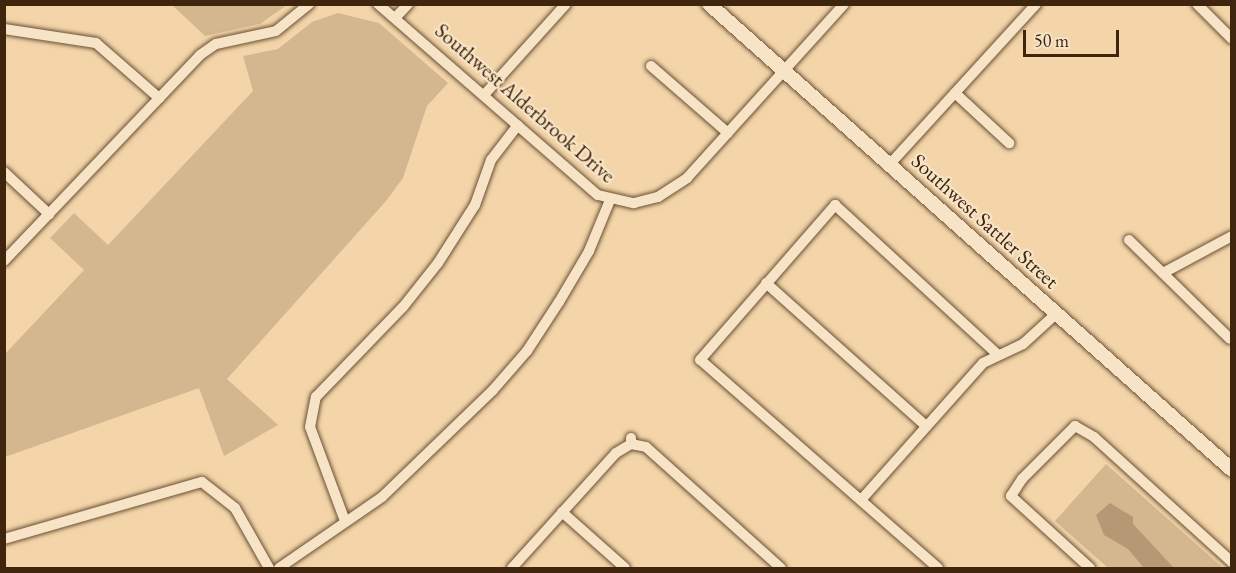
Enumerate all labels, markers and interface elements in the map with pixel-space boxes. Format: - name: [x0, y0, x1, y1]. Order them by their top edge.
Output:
- street label: Southwest Alderbrook Drive: [430, 18, 620, 188]
- scale bar: [1026, 18, 1122, 56]
- text: 50 m: [1034, 29, 1069, 52]
- street label: Southwest Sattler Street: [906, 148, 1064, 294]

